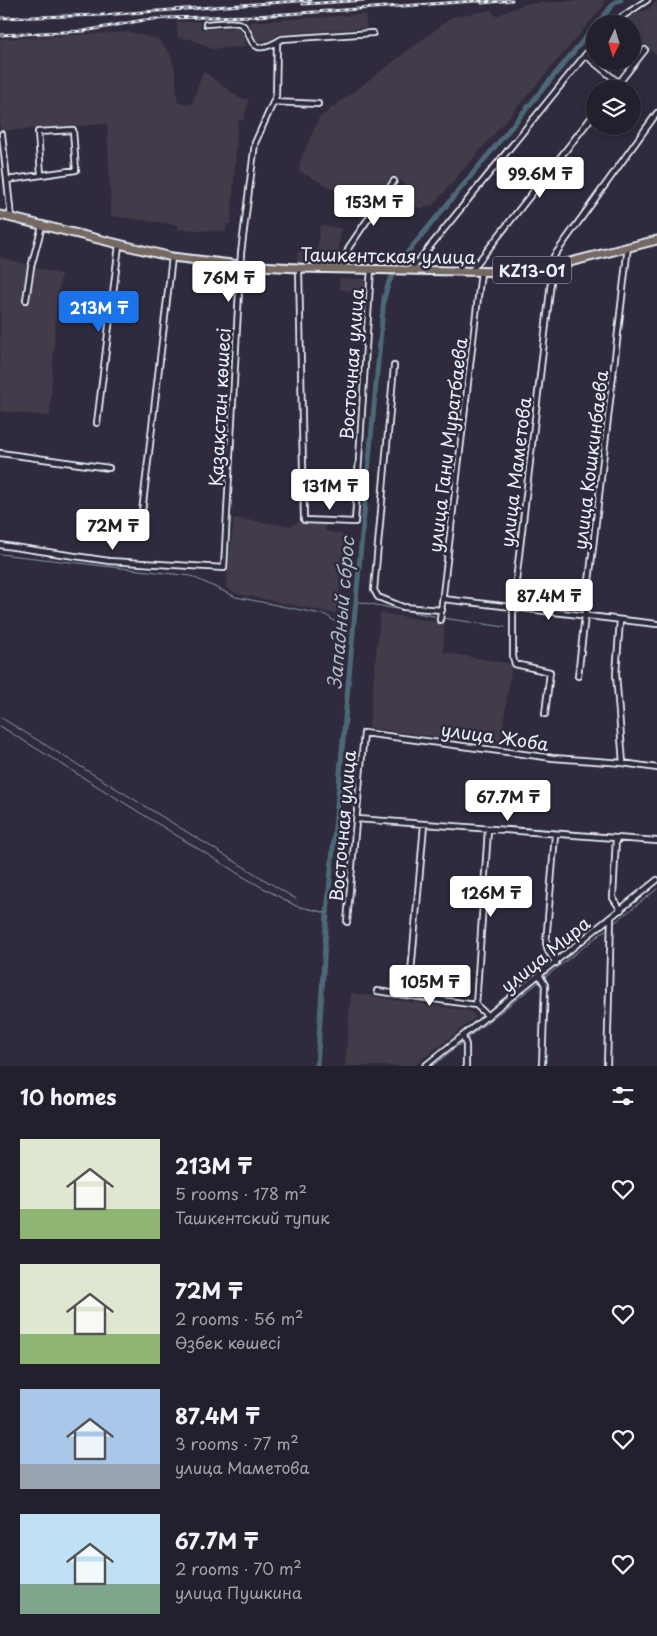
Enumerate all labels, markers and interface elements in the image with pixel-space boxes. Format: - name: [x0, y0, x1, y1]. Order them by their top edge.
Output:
- north arrow: [586, 15, 641, 70]
- map controls: [586, 15, 641, 135]
- button: layers: [586, 80, 641, 135]
- pin: 99.6M ₸: [494, 156, 586, 199]
- text: 99.6M ₸: [508, 161, 572, 185]
- pin: 153M ₸: [333, 184, 415, 227]
- text: 153M ₸: [345, 189, 403, 213]
- street label: Ташкентская улица: [300, 240, 477, 270]
- road number: KZ13-01: [493, 256, 571, 284]
- pin: 76M ₸: [194, 260, 264, 303]
- text: 76M ₸: [203, 265, 255, 289]
- street label: Восточная улица: [332, 287, 370, 441]
- pin: 213M ₸: [58, 290, 140, 333]
- text: 213M ₸: [70, 295, 128, 319]
- street label: Қазақстан көшесі: [201, 327, 237, 487]
- street label: улица Гани Муратбаева: [420, 335, 474, 554]
- street label: улица Кошкинбаева: [566, 368, 615, 551]
- street label: улица Маметова: [492, 394, 538, 549]
- pin: 131M ₸: [289, 468, 371, 511]
- text: 131M ₸: [302, 473, 358, 497]
- pin: 72M ₸: [78, 508, 148, 551]
- text: 72M ₸: [87, 513, 139, 537]
- water label: Западный сброс: [319, 534, 361, 690]
- pin: 87.4M ₸: [503, 578, 595, 621]
- text: 87.4M ₸: [517, 583, 581, 607]
- street label: улица Жоба: [439, 715, 551, 757]
- street label: Восточная улица: [322, 748, 362, 903]
- pin: 67.7M ₸: [462, 780, 554, 822]
- text: 67.7M ₸: [476, 784, 540, 808]
- pin: 126M ₸: [450, 876, 532, 918]
- text: 126M ₸: [461, 880, 521, 904]
- street label: улица Мира: [494, 909, 596, 999]
- pin: 105M ₸: [389, 964, 471, 1007]
- text: 105M ₸: [401, 969, 459, 993]
- text: 10 homes: [20, 1080, 117, 1112]
- icon: filters: [609, 1082, 637, 1110]
- text: 213M ₸: [175, 1149, 252, 1181]
- icon: home: [60, 1159, 120, 1219]
- icon: heart: [609, 1175, 637, 1203]
- text: 5 rooms · 178 m²: [175, 1181, 307, 1205]
- text: Ташкентский тупик: [175, 1205, 330, 1229]
- text: 72M ₸: [175, 1274, 242, 1306]
- icon: home: [60, 1284, 120, 1344]
- icon: heart: [609, 1300, 637, 1328]
- text: 2 rooms · 56 m²: [175, 1306, 304, 1330]
- text: Өзбек көшесі: [175, 1330, 281, 1354]
- text: 87.4M ₸: [175, 1399, 260, 1431]
- icon: home: [60, 1409, 120, 1469]
- icon: heart: [609, 1425, 637, 1453]
- text: 3 rooms · 77 m²: [175, 1431, 299, 1455]
- text: улица Маметова: [175, 1455, 310, 1479]
- text: 67.7M ₸: [175, 1524, 258, 1556]
- icon: home: [60, 1534, 120, 1594]
- icon: heart: [609, 1550, 637, 1578]
- text: 2 rooms · 70 m²: [175, 1556, 302, 1580]
- text: улица Пушкина: [175, 1580, 302, 1604]

